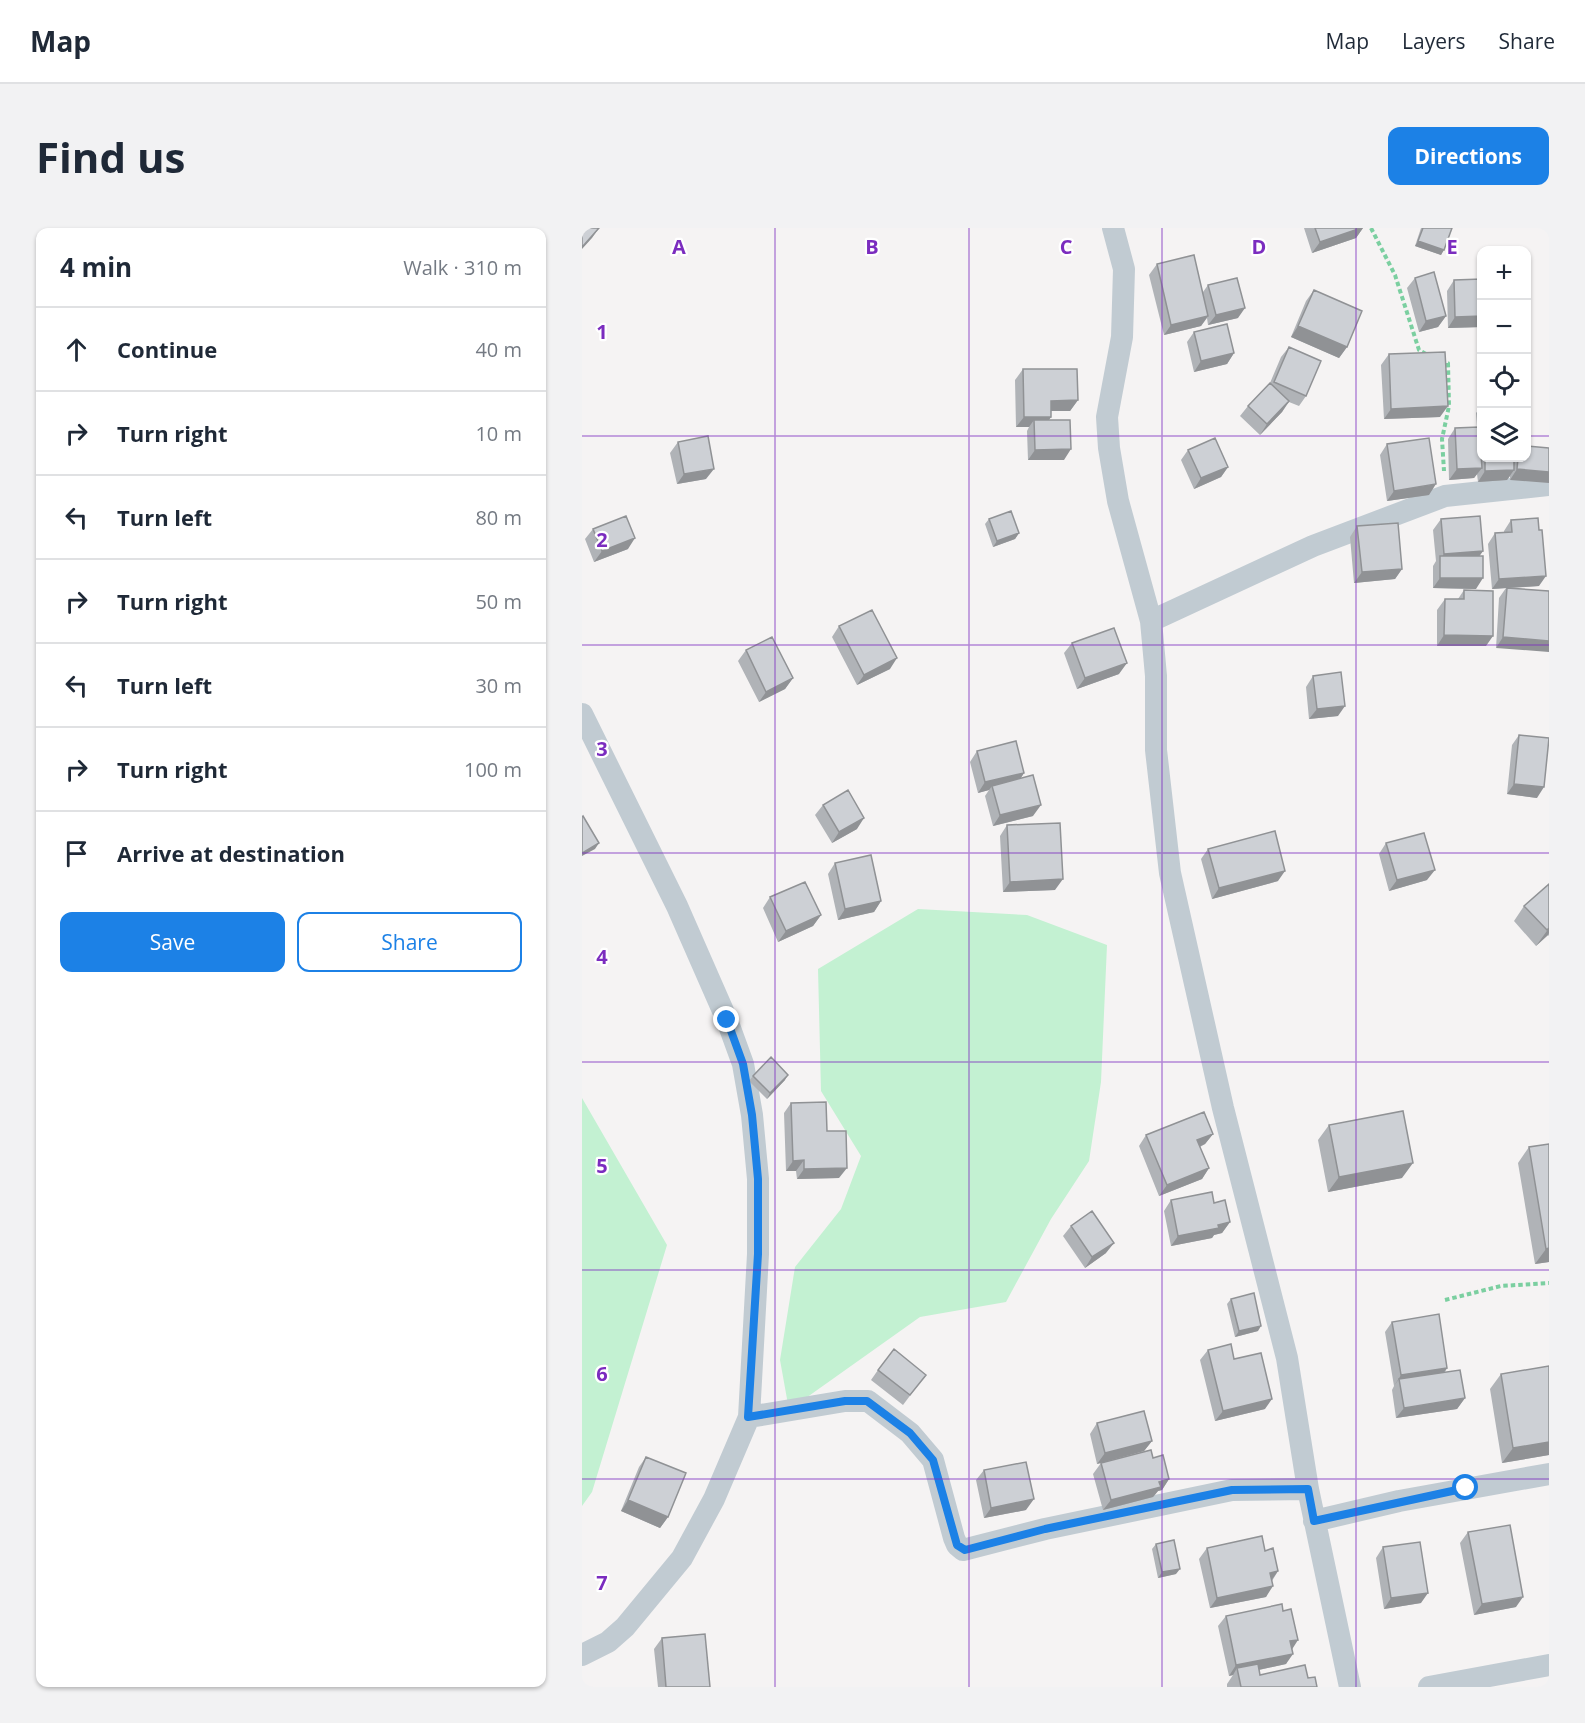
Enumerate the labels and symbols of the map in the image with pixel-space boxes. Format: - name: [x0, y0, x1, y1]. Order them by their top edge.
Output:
- text: A: [672, 233, 686, 260]
- text: B: [865, 233, 879, 260]
- text: C: [1060, 233, 1073, 260]
- text: D: [1252, 233, 1266, 260]
- text: E: [1446, 233, 1458, 260]
- text: 1: [596, 318, 608, 345]
- text: 2: [596, 526, 608, 553]
- text: 3: [596, 735, 608, 762]
- text: 4: [596, 943, 608, 970]
- route end: [713, 1006, 739, 1032]
- text: 5: [596, 1152, 608, 1179]
- text: 6: [596, 1360, 608, 1387]
- route start: [1452, 1474, 1478, 1500]
- text: 7: [596, 1569, 608, 1596]

